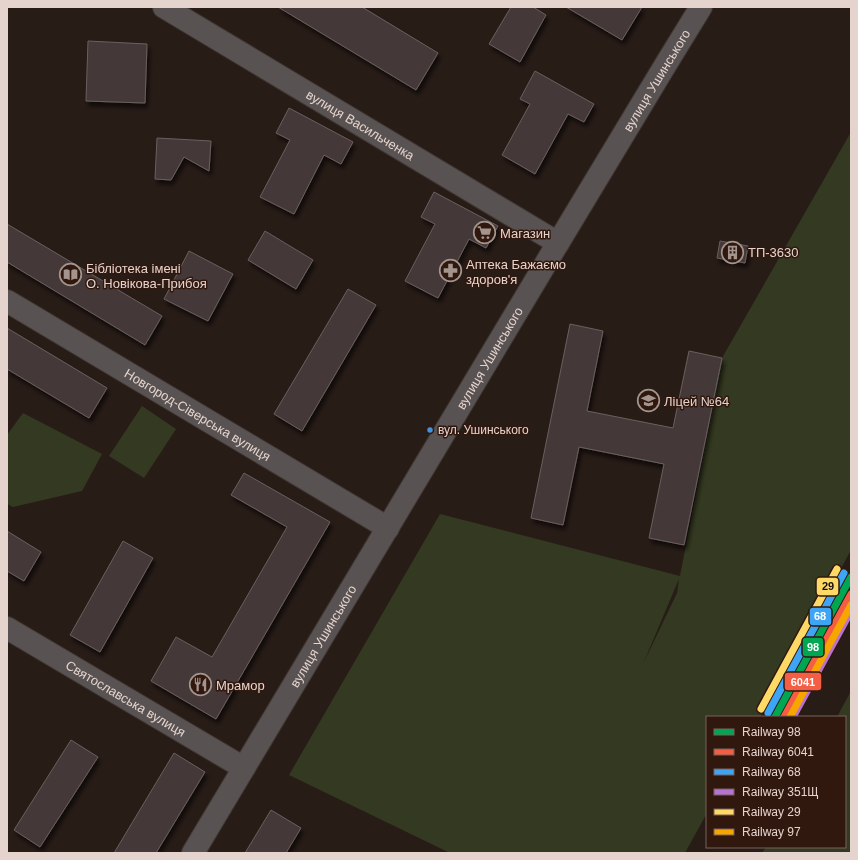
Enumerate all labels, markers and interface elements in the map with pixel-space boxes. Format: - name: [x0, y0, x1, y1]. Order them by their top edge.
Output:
- street label: вулиця Ушинського: [620, 27, 693, 134]
- street label: вулиця Васильченка: [304, 87, 418, 163]
- supermarket icon: Магазин: [471, 220, 497, 246]
- place label: Магазин: [500, 226, 550, 241]
- building icon: ТП-3630: [720, 239, 746, 265]
- place label: ТП-3630: [748, 245, 799, 260]
- place label: Аптека Бажаємо здоров'я: [466, 257, 566, 287]
- pharmacy icon: Аптека Бажаємо здоров'я: [437, 258, 463, 284]
- place label: Бібліотека імені О. Новікова-Прибоя: [86, 261, 207, 291]
- library icon: Бібліотека імені О. Новікова-Прибоя: [58, 262, 84, 288]
- street label: вулиця Ушинського: [453, 304, 526, 412]
- street label: Новгород-Сіверська вулиця: [122, 365, 273, 464]
- school or university icon: Ліцей №64: [636, 388, 662, 414]
- place label: Ліцей №64: [664, 394, 729, 409]
- place label: вул. Ушинського: [438, 423, 529, 437]
- marker: вул. Ушинського: [425, 425, 435, 435]
- line badge: 29: [816, 577, 839, 596]
- text: 29: [822, 580, 834, 592]
- street label: вулиця Ушинського: [287, 582, 359, 690]
- line badge: 68: [809, 607, 832, 626]
- text: 68: [814, 610, 826, 622]
- line badge: 98: [802, 637, 824, 657]
- text: 98: [807, 641, 819, 653]
- street label: Святославська вулиця: [63, 657, 188, 739]
- restaurant icon: Мрамор: [188, 672, 214, 698]
- line badge: 6041: [784, 672, 822, 691]
- text: 6041: [791, 676, 815, 688]
- place label: Мрамор: [216, 678, 265, 693]
- legend: [706, 716, 846, 848]
- text: Railway 98: [742, 725, 801, 739]
- text: Railway 6041: [742, 745, 814, 759]
- text: Railway 68: [742, 765, 801, 779]
- text: Railway 351Щ: [742, 785, 819, 799]
- text: Railway 29: [742, 805, 801, 819]
- text: Railway 97: [742, 825, 801, 839]

